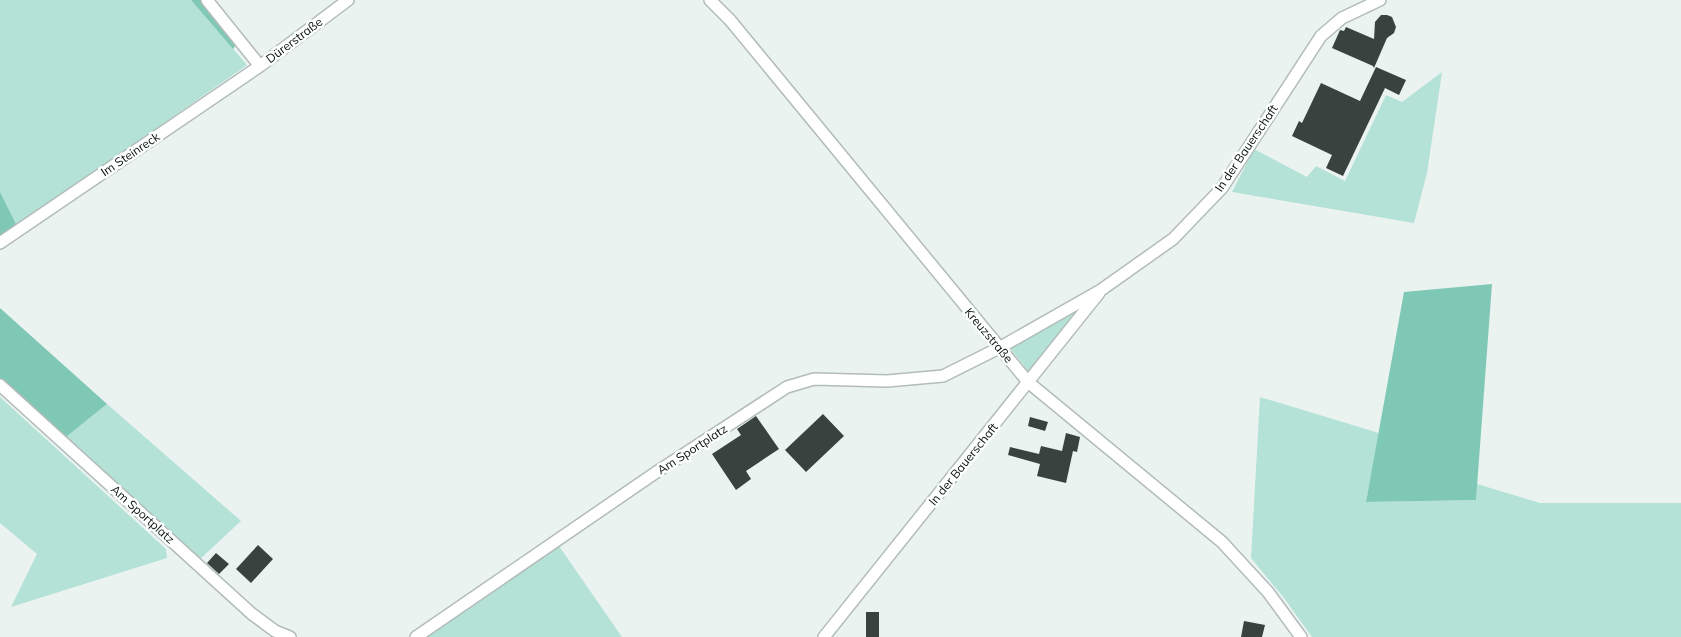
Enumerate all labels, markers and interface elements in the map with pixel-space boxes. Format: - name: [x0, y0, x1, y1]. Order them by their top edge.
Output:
- street label: Dürerstraße: [263, 14, 325, 66]
- street label: In der Bauerschaft: [1211, 102, 1281, 194]
- street label: Im Steinreck: [98, 128, 163, 179]
- street label: Kreuzstraße: [962, 304, 1016, 366]
- street label: In der Bauerschaft: [925, 420, 1001, 508]
- street label: Am Sportplatz: [654, 421, 730, 477]
- street label: Am Sportplatz: [108, 481, 178, 547]

